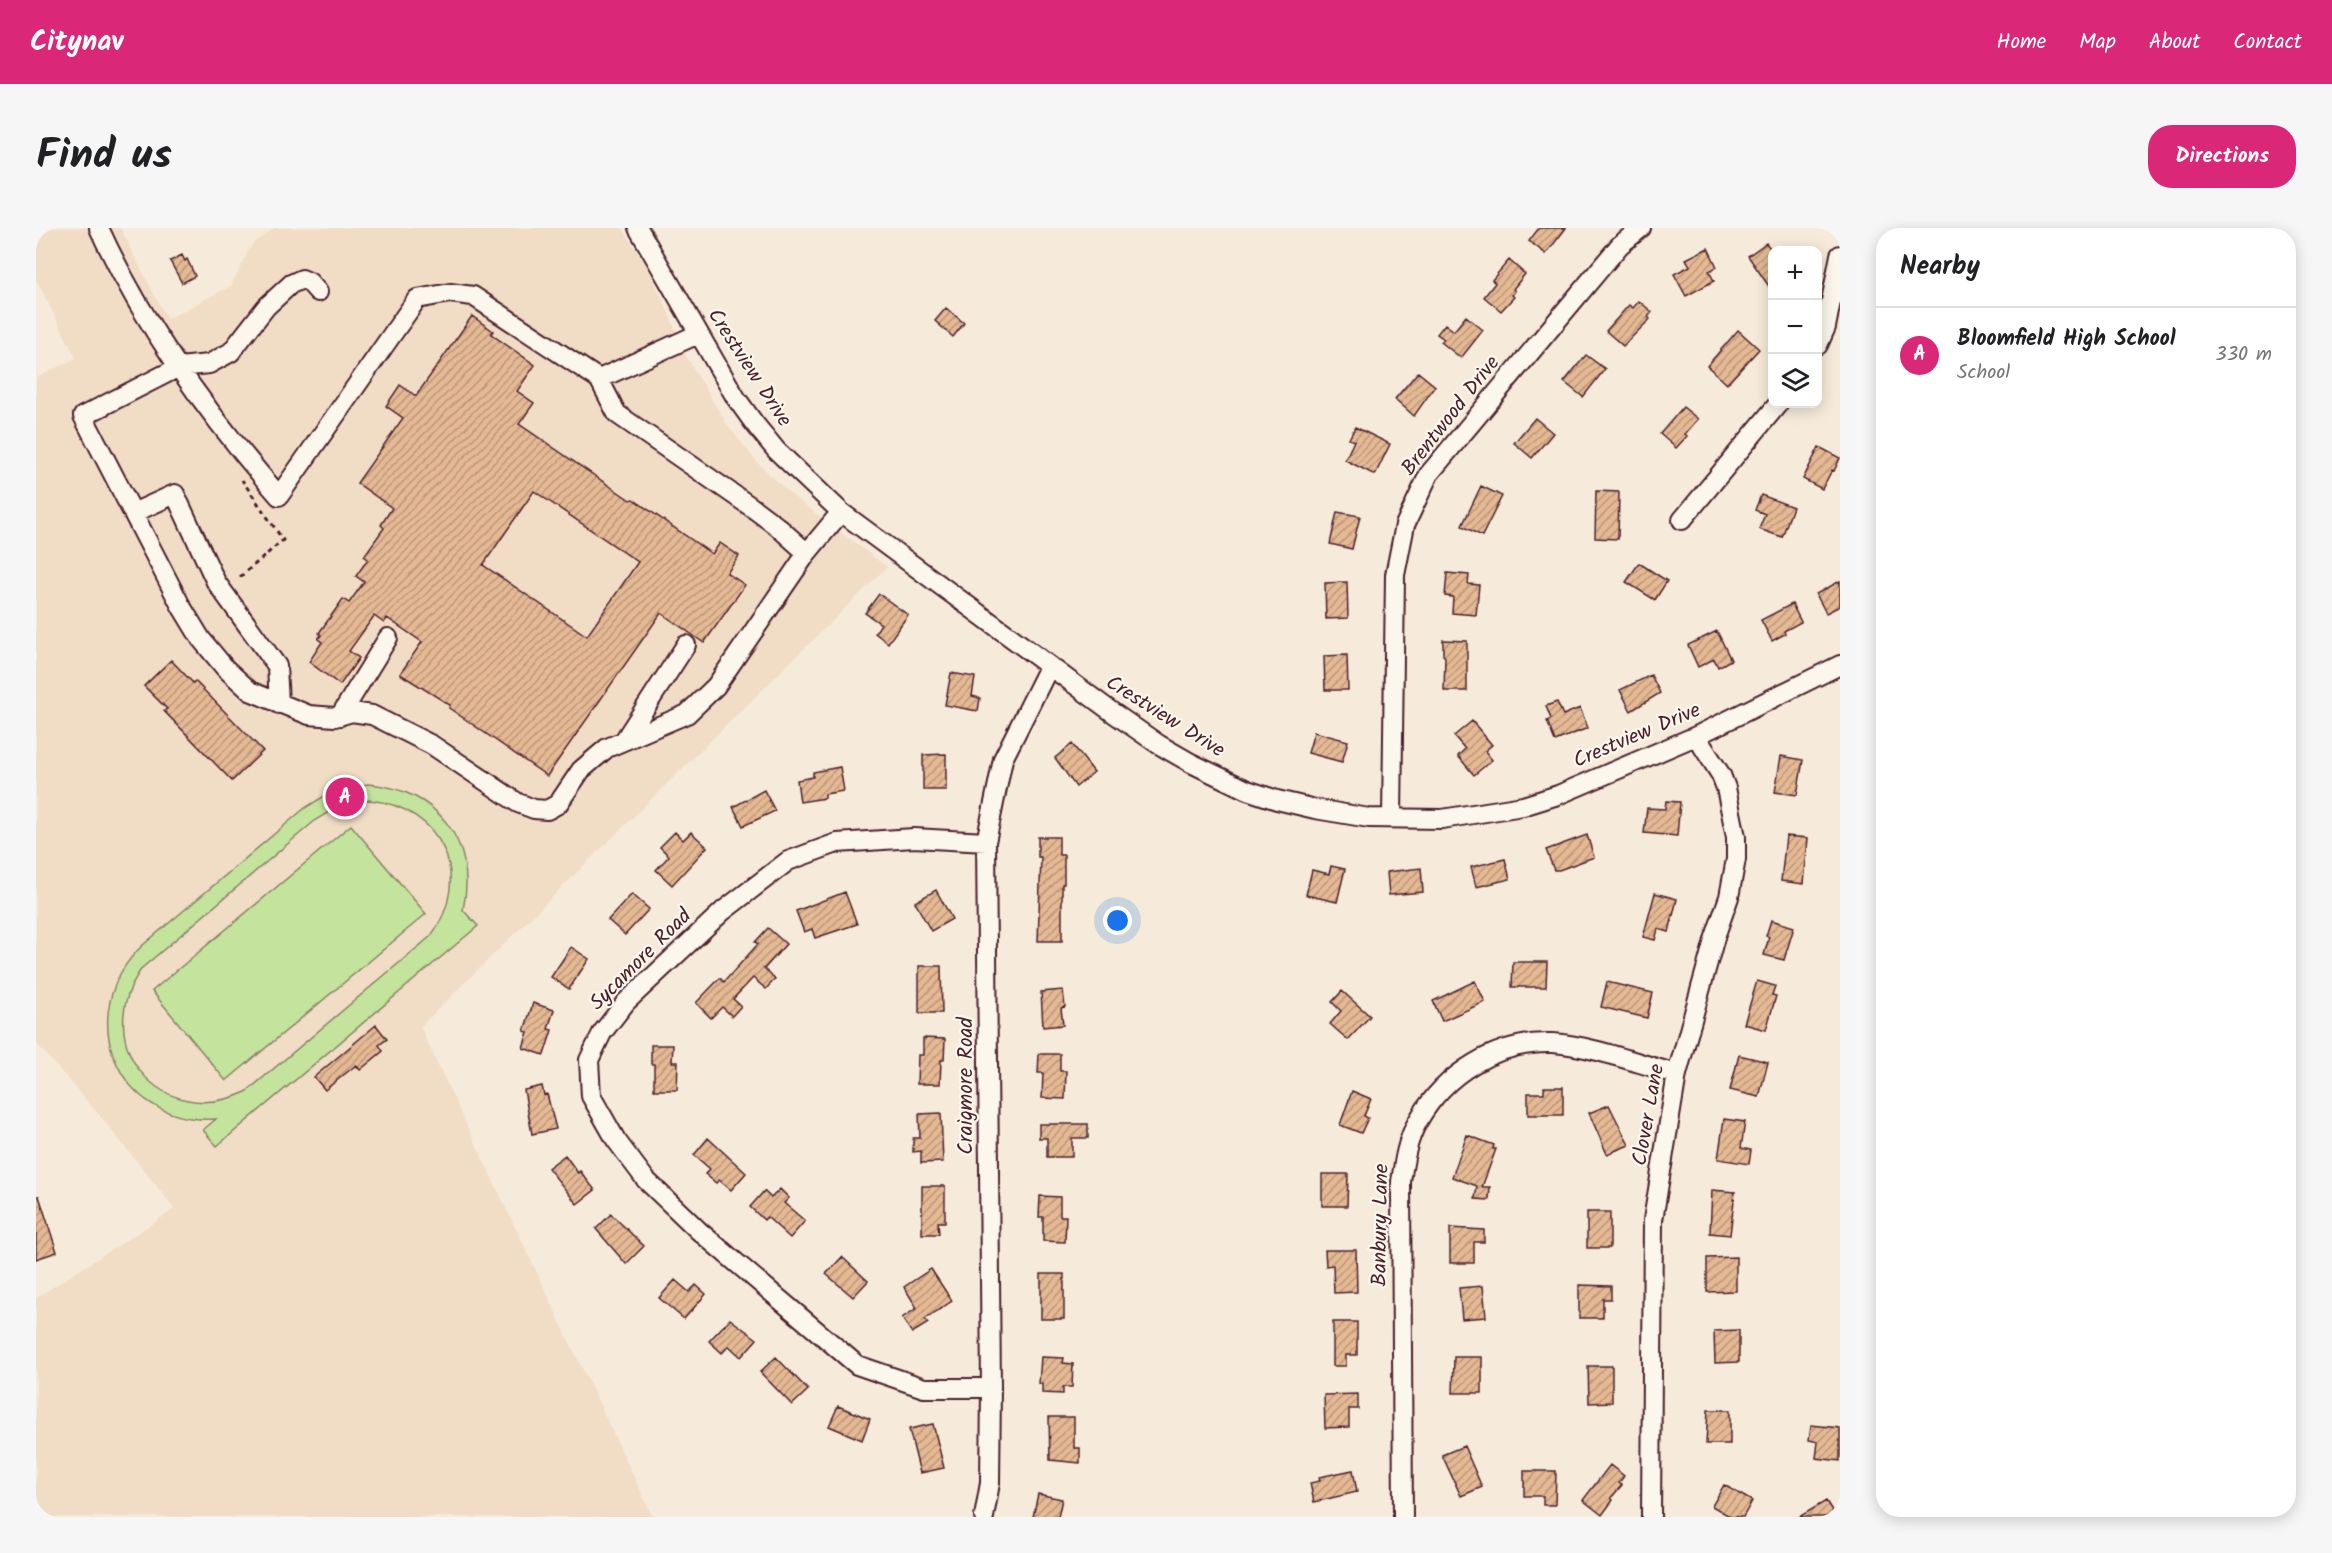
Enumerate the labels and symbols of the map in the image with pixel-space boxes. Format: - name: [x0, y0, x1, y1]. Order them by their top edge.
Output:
- street label: Crestview Drive: [698, 302, 800, 434]
- street label: Brentwood Drive: [1393, 348, 1509, 483]
- street label: Crestview Drive: [1099, 667, 1232, 767]
- street label: Crestview Drive: [1568, 694, 1706, 778]
- pin: A: [326, 774, 364, 820]
- street label: Sycamore Road: [582, 901, 700, 1019]
- your location: [1103, 906, 1132, 935]
- street label: Craigmore Road: [950, 1017, 983, 1155]
- street label: Clover Lane: [1624, 1061, 1674, 1169]
- street label: Banbury Lane: [1363, 1163, 1399, 1287]

